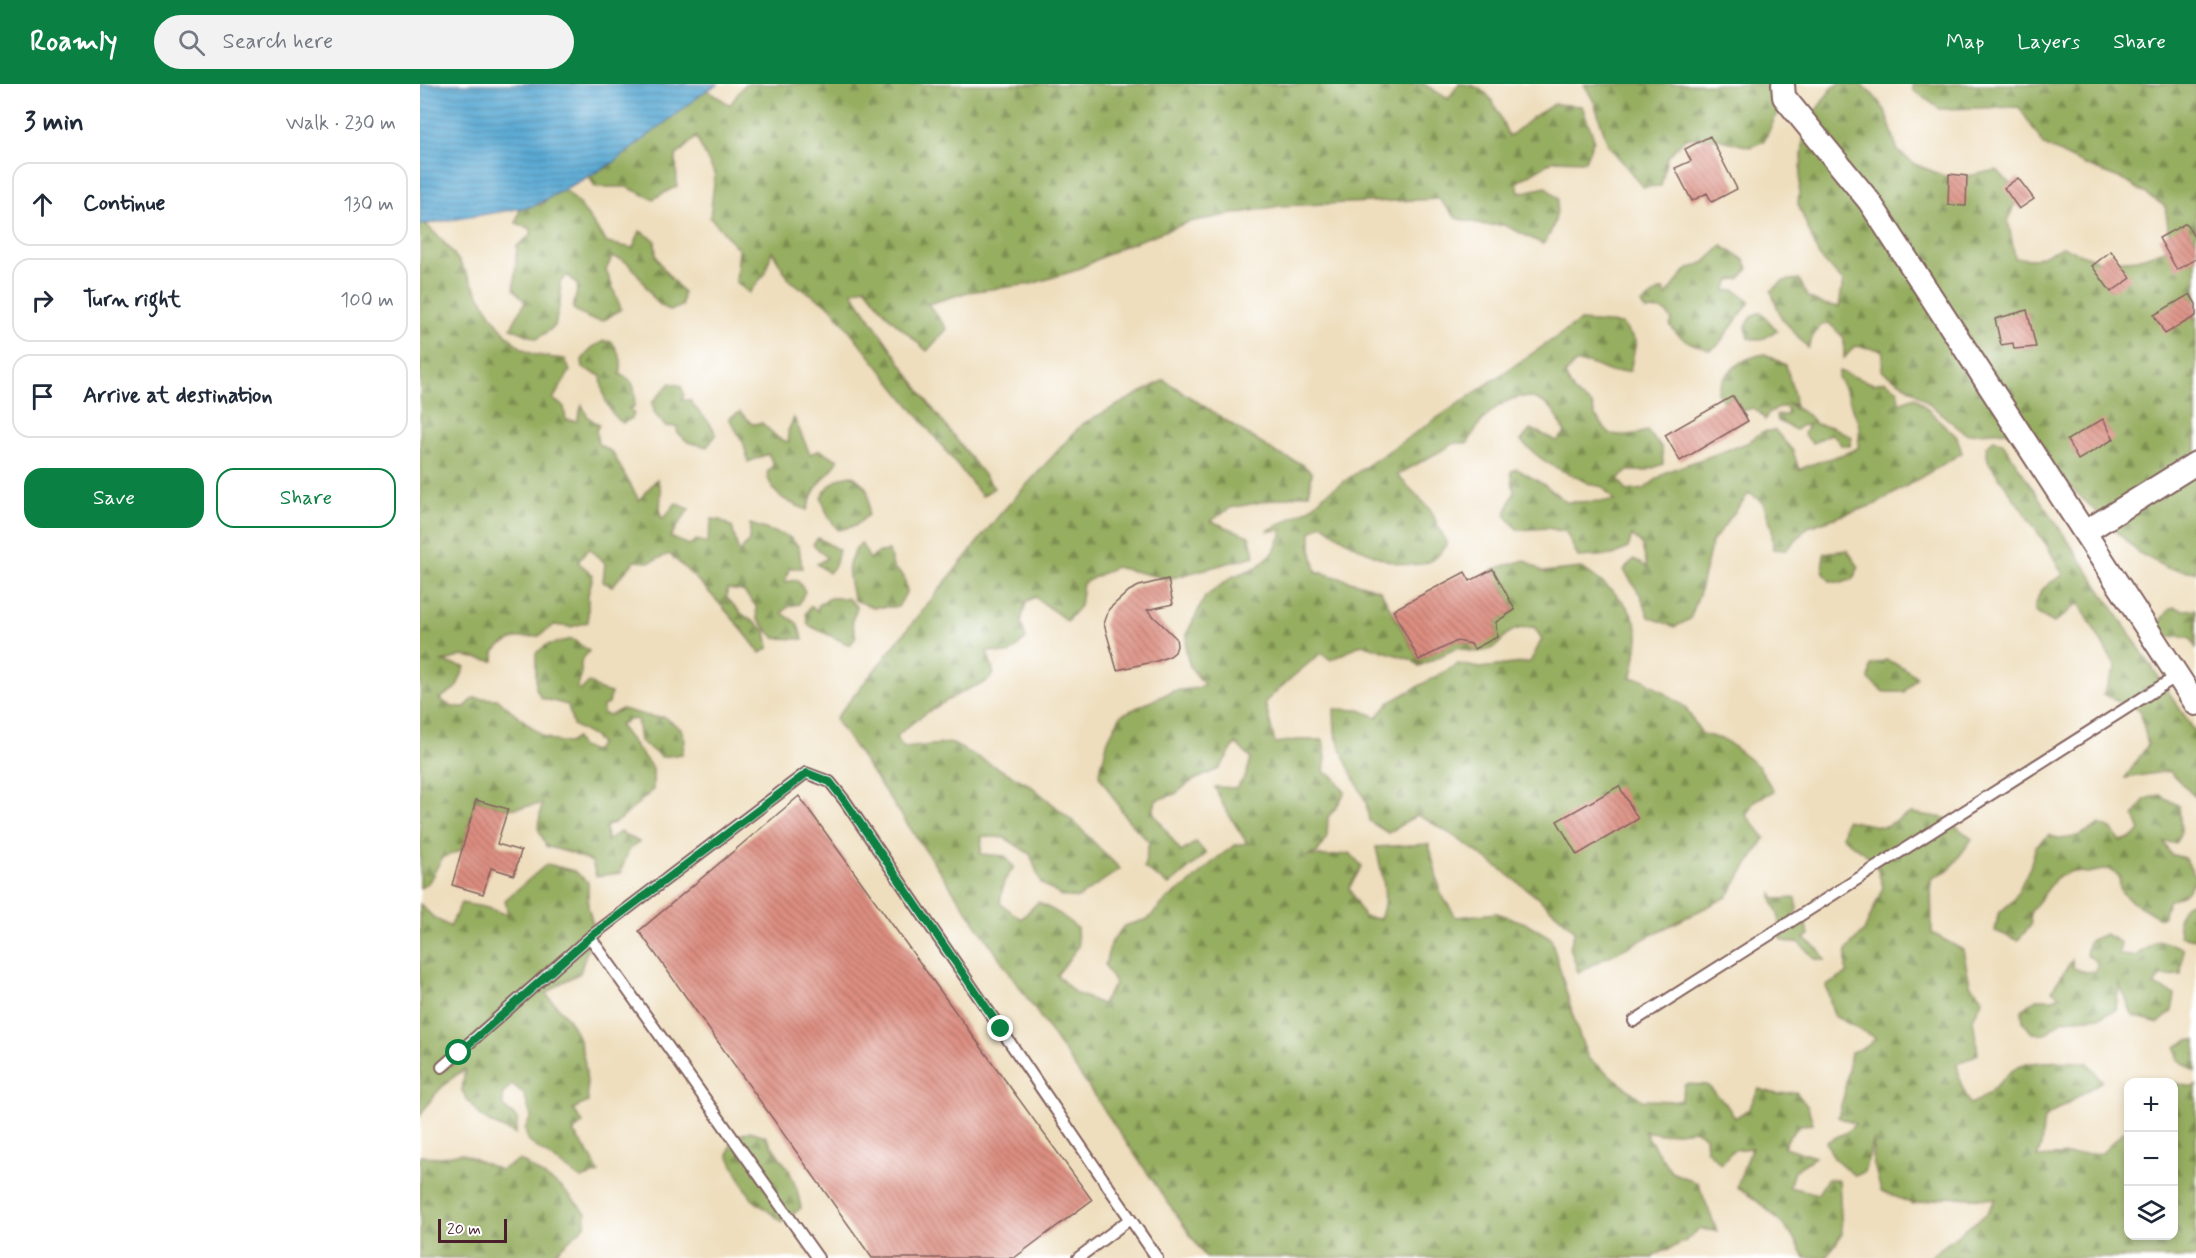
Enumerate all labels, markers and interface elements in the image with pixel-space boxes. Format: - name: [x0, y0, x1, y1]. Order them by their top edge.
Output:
- search box: [154, 15, 574, 69]
- text: Roamly: [30, 24, 118, 61]
- icon: search: [175, 26, 208, 59]
- text: Search here: [223, 28, 333, 56]
- text: Map: [1946, 28, 1984, 56]
- text: Layers: [2017, 28, 2080, 56]
- text: Share: [2113, 28, 2166, 56]
- text: 3 min: [24, 106, 84, 140]
- text: Walk · 230 m: [286, 110, 396, 137]
- icon: ahead: [26, 188, 59, 221]
- text: Continue: [83, 190, 165, 218]
- text: 130 m: [343, 191, 394, 218]
- icon: right: [26, 284, 59, 317]
- text: Turn right: [83, 286, 181, 314]
- text: 100 m: [340, 287, 394, 314]
- icon: arrive: [26, 380, 59, 413]
- text: Arrive at destination: [83, 382, 273, 410]
- button: Save: [24, 468, 204, 528]
- button: Share: [216, 468, 396, 528]
- route end: [987, 1015, 1013, 1041]
- route start: [445, 1039, 471, 1065]
- map controls: [2124, 1078, 2178, 1240]
- button: +: [2124, 1078, 2178, 1132]
- button: −: [2124, 1132, 2178, 1186]
- button: layers: [2124, 1186, 2178, 1240]
- scale bar: [438, 1216, 507, 1244]
- text: 20 m: [447, 1219, 481, 1240]

